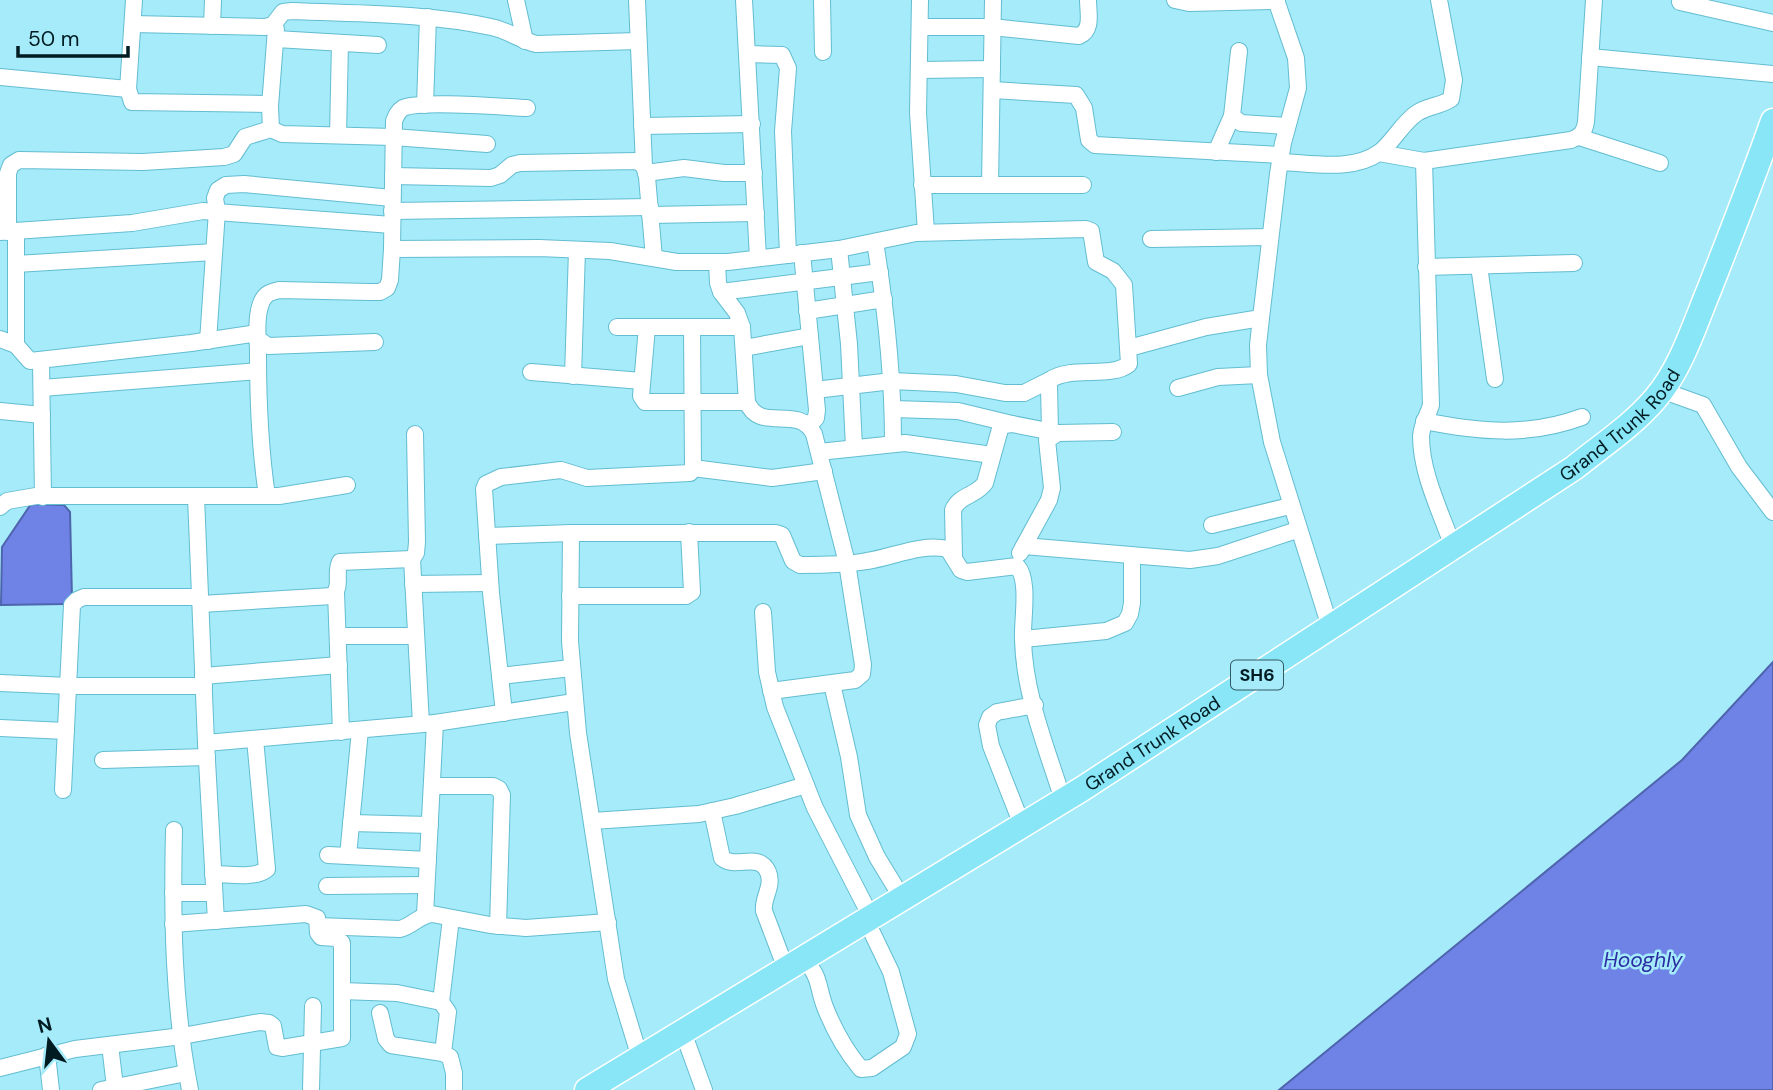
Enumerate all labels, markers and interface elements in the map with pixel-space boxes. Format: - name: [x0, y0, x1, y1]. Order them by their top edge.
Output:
- scale bar: [18, 14, 128, 58]
- text: 50 m: [28, 25, 79, 53]
- street label: Grand Trunk Road: [1554, 364, 1686, 487]
- road number: SH6: [1231, 660, 1283, 690]
- street label: Grand Trunk Road: [1080, 690, 1225, 797]
- water label: Hooghly: [1603, 946, 1684, 974]
- north arrow: [14, 1006, 84, 1076]
- text: N: [35, 1011, 55, 1039]

